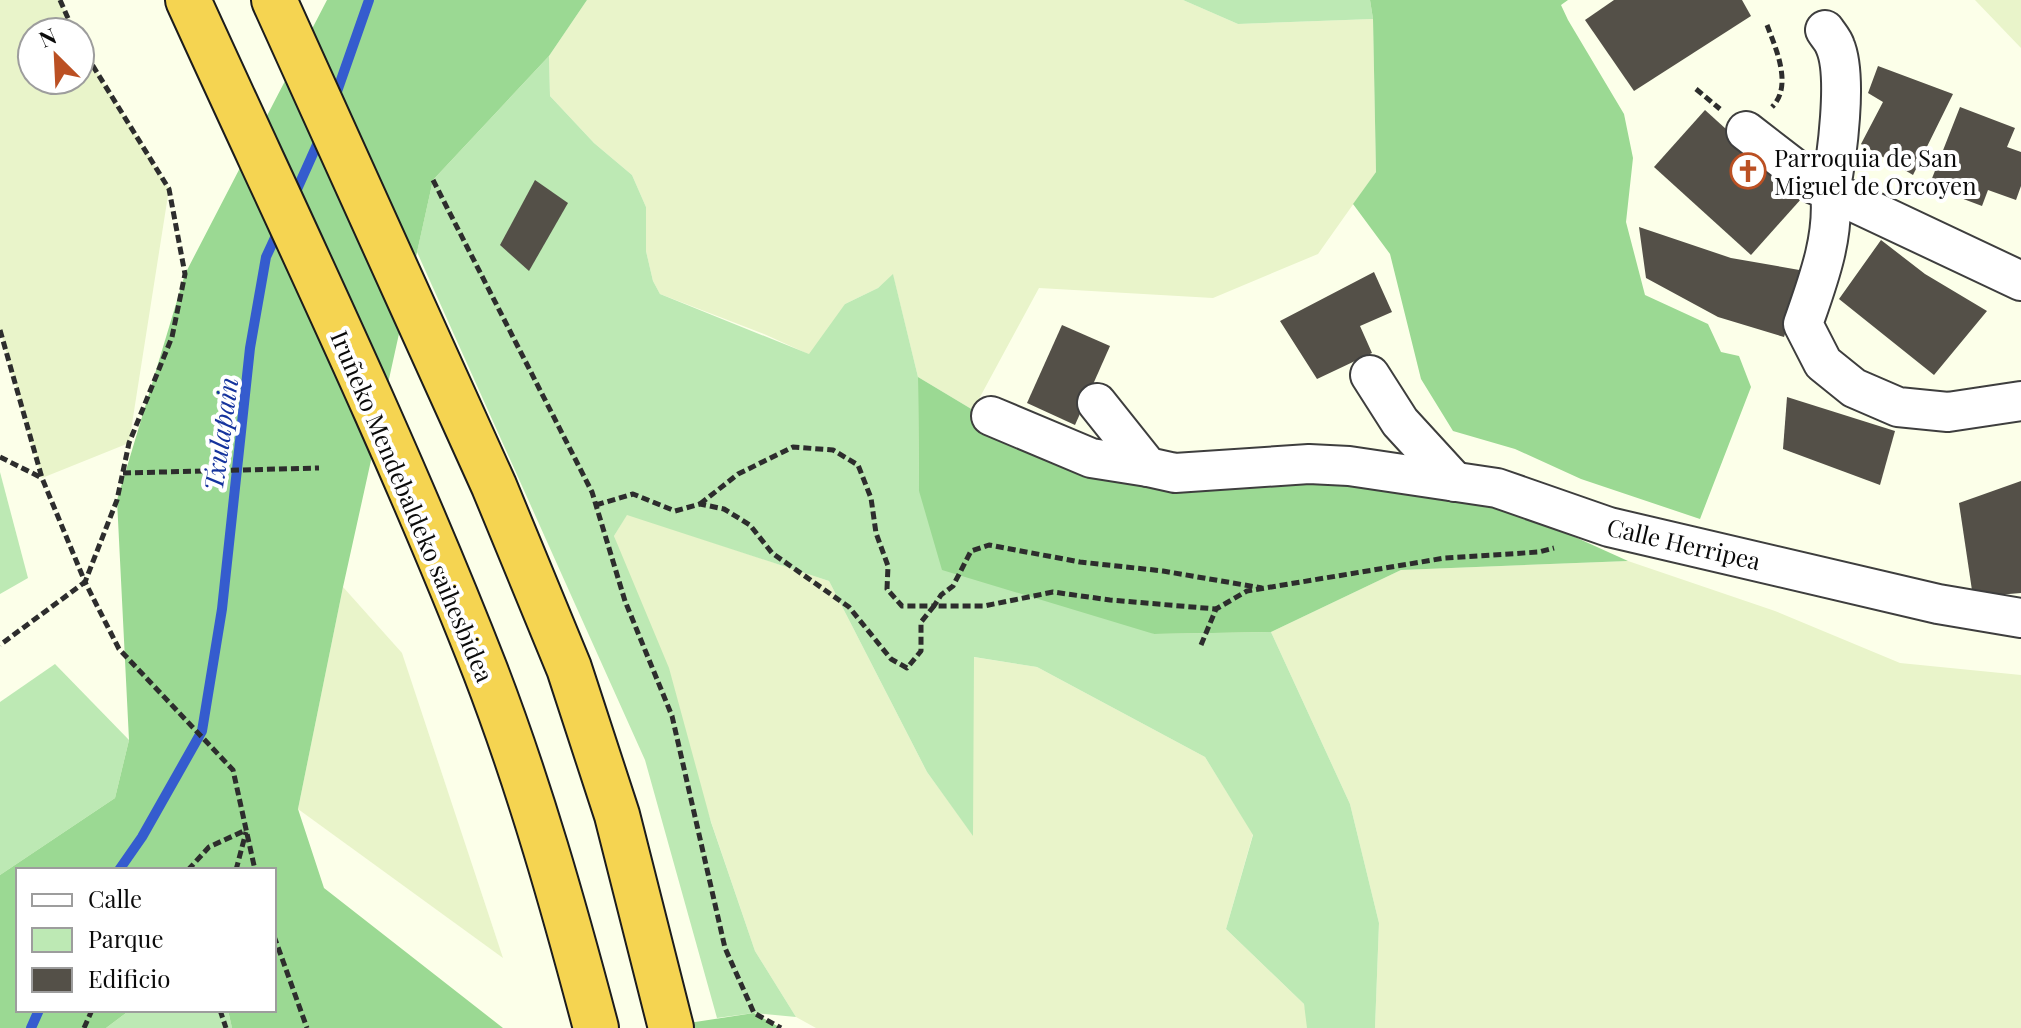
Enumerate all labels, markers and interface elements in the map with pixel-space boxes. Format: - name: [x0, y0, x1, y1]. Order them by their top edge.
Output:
- north arrow: [16, 16, 96, 96]
- text: N: [34, 20, 61, 54]
- place label: Parroquia de San Miguel de Orcoyen: [1774, 141, 1977, 201]
- church icon: Parroquia de San Miguel de Orcoyen: [1729, 152, 1767, 190]
- street label: Iruñeko Mendebaldeko saihesbidea: [324, 325, 502, 687]
- water label: Txulapain: [195, 375, 245, 493]
- street label: Calle Herripea: [1604, 510, 1764, 576]
- legend: [16, 868, 276, 1012]
- text: Calle: [88, 882, 142, 914]
- text: Parque: [88, 922, 164, 954]
- text: Edificio: [88, 962, 170, 994]

